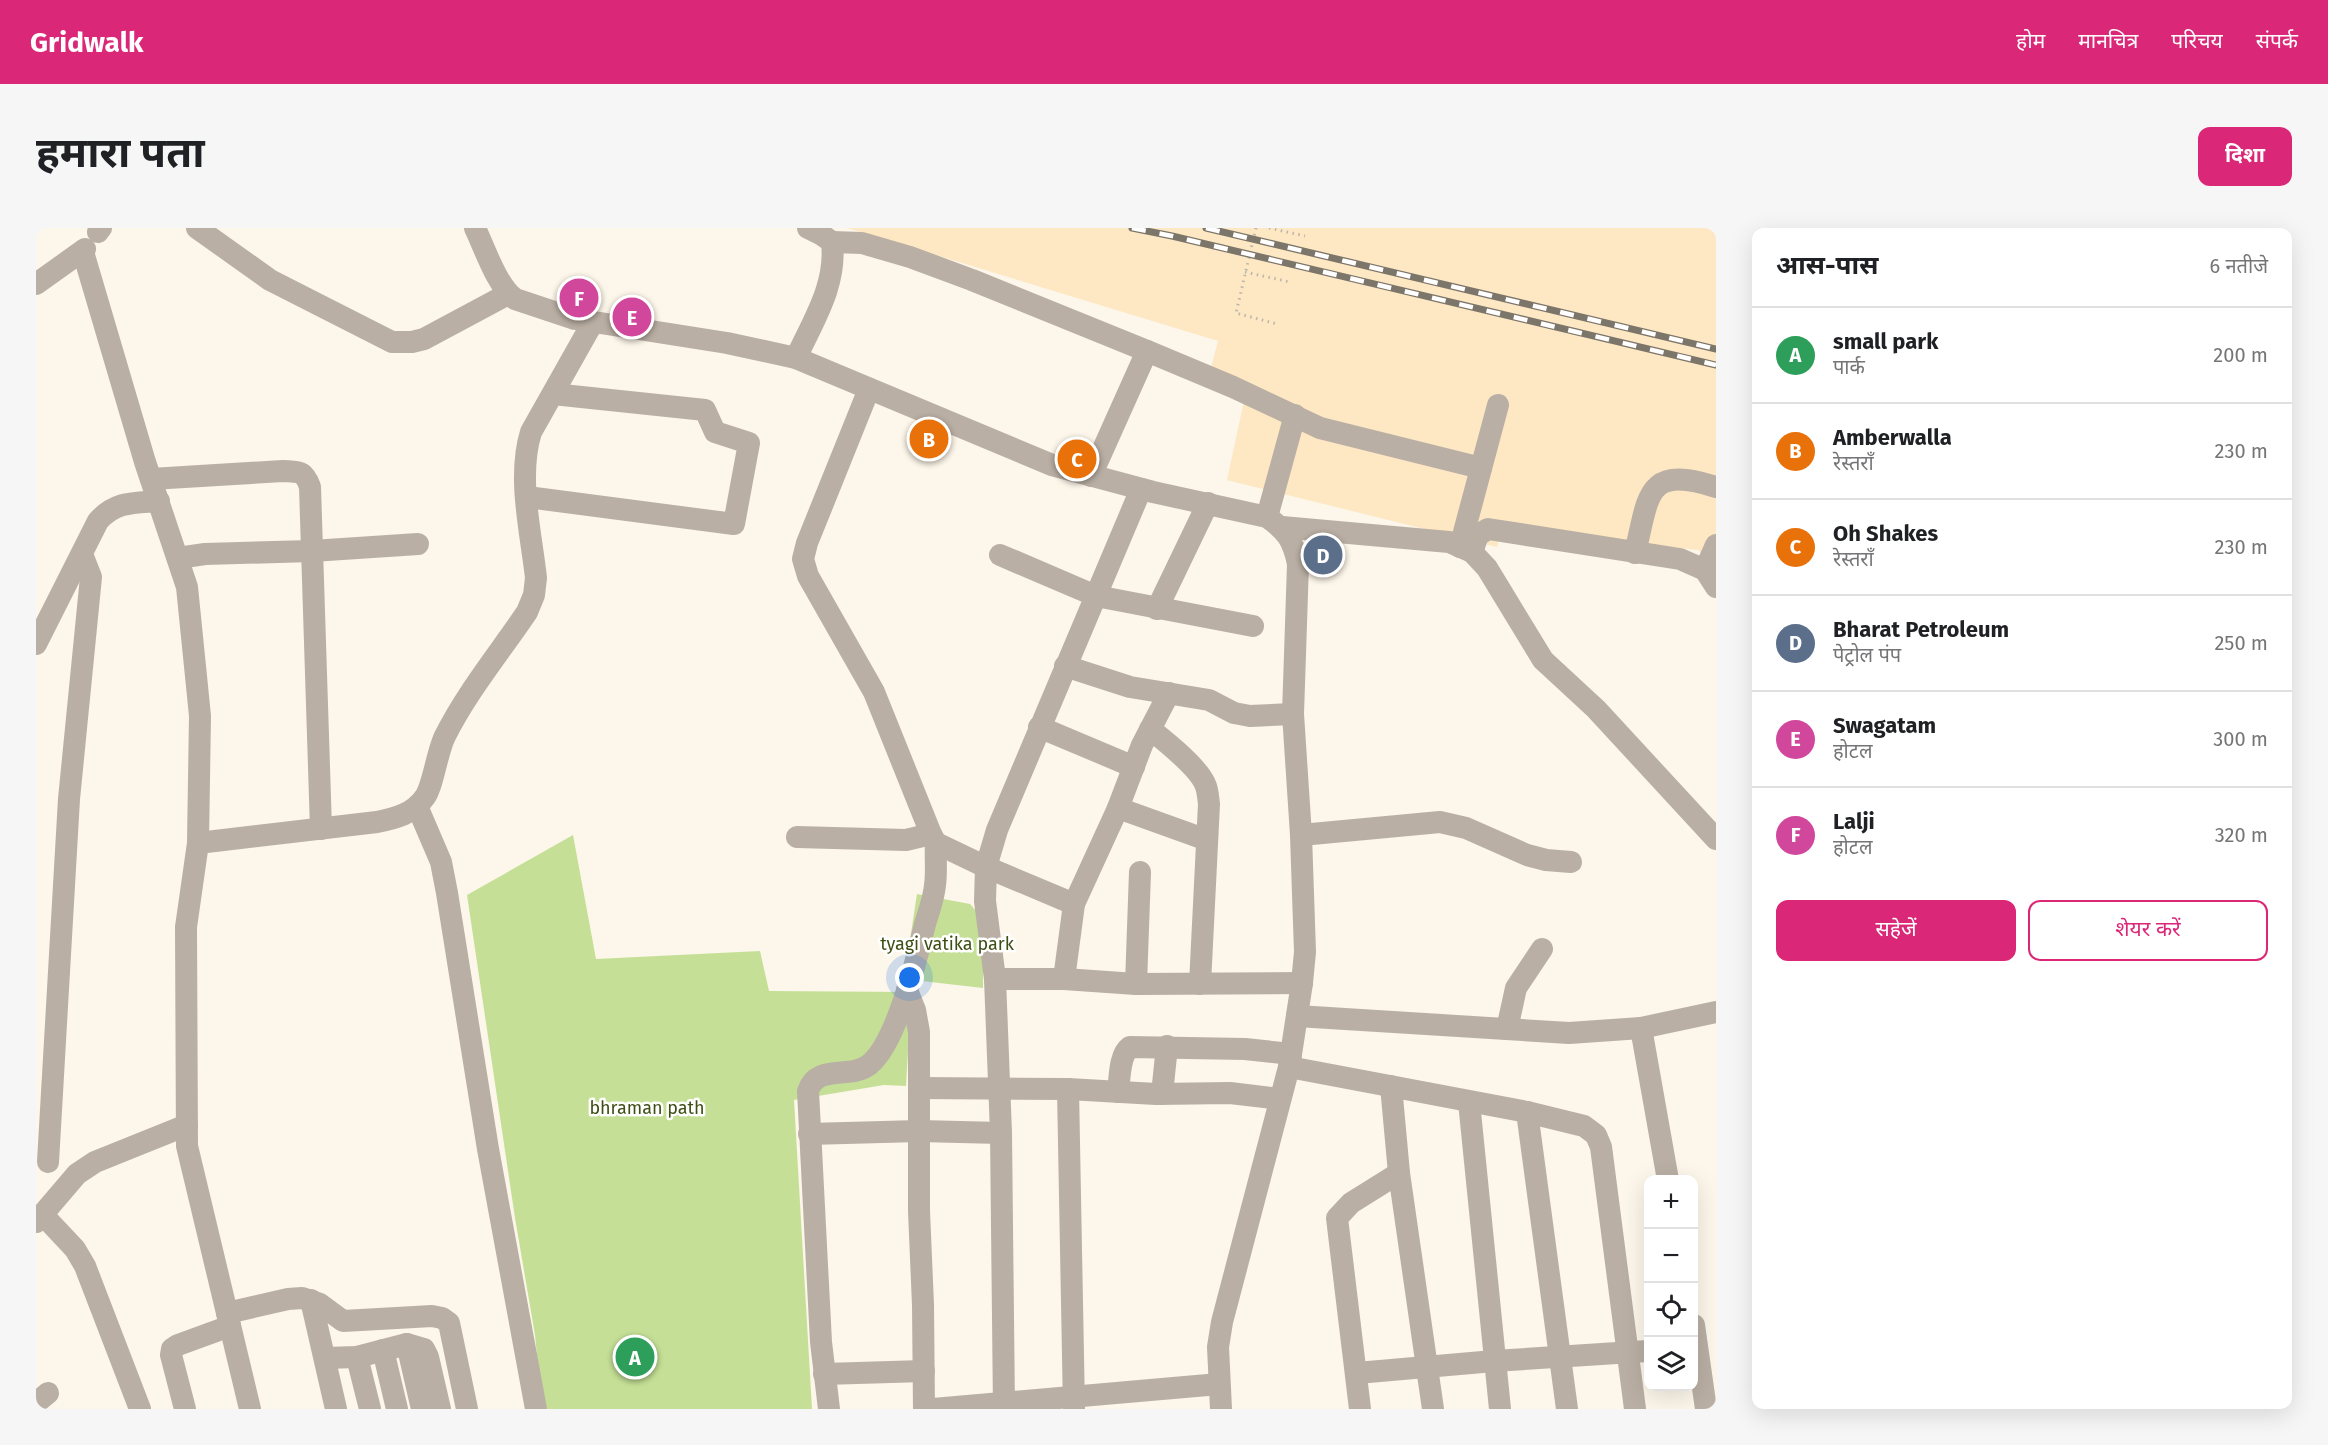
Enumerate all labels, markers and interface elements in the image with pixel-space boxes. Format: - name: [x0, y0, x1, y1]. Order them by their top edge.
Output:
- text: Gridwalk: [30, 26, 143, 59]
- text: होम: [2016, 28, 2045, 54]
- text: मानचित्र: [2078, 28, 2138, 54]
- text: परिचय: [2171, 28, 2223, 54]
- text: संपर्क: [2256, 28, 2298, 54]
- button: दिशा: [2198, 127, 2292, 186]
- text: हमारा पता: [36, 128, 205, 178]
- text: आस-पास: [1776, 250, 1878, 281]
- text: 6 नतीजे: [2210, 254, 2268, 278]
- pin: F: [560, 276, 598, 320]
- pin: E: [612, 294, 652, 340]
- text: small park: [1833, 328, 1938, 355]
- text: A: [1790, 343, 1801, 367]
- text: 200 m: [2213, 343, 2268, 367]
- text: पार्क: [1833, 355, 1865, 379]
- pin: B: [910, 416, 948, 462]
- text: Amberwalla: [1833, 424, 1952, 451]
- pin: C: [1058, 436, 1096, 482]
- text: B: [1789, 439, 1802, 463]
- text: 230 m: [2215, 439, 2268, 463]
- text: रेस्तराँ: [1833, 451, 1874, 475]
- text: Oh Shakes: [1833, 520, 1938, 547]
- pin: D: [1304, 532, 1342, 578]
- text: C: [1790, 535, 1801, 559]
- text: 230 m: [2215, 535, 2268, 559]
- text: रेस्तराँ: [1833, 547, 1874, 571]
- text: Bharat Petroleum: [1833, 616, 2009, 643]
- text: D: [1789, 631, 1802, 655]
- text: 250 m: [2214, 631, 2268, 655]
- text: पेट्रोल पंप: [1833, 643, 1901, 667]
- text: Swagatam: [1833, 712, 1936, 739]
- text: E: [1790, 727, 1801, 751]
- text: 300 m: [2213, 727, 2268, 751]
- text: होटल: [1833, 739, 1872, 763]
- text: Lalji: [1833, 808, 1875, 835]
- text: F: [1791, 823, 1800, 847]
- text: 320 m: [2215, 823, 2268, 847]
- text: होटल: [1833, 835, 1872, 859]
- button: सहेजें: [1776, 900, 2016, 961]
- button: शेयर करें: [2028, 900, 2268, 961]
- park label: tyagi vatika park: [880, 933, 1015, 955]
- your location: [895, 963, 924, 992]
- park label: bhraman path: [589, 1097, 705, 1119]
- map controls: [1644, 1175, 1698, 1391]
- button: +: [1644, 1175, 1698, 1229]
- button: −: [1644, 1229, 1698, 1283]
- button: locate: [1644, 1283, 1698, 1337]
- pin: A: [616, 1334, 654, 1380]
- button: layers: [1644, 1337, 1698, 1391]

